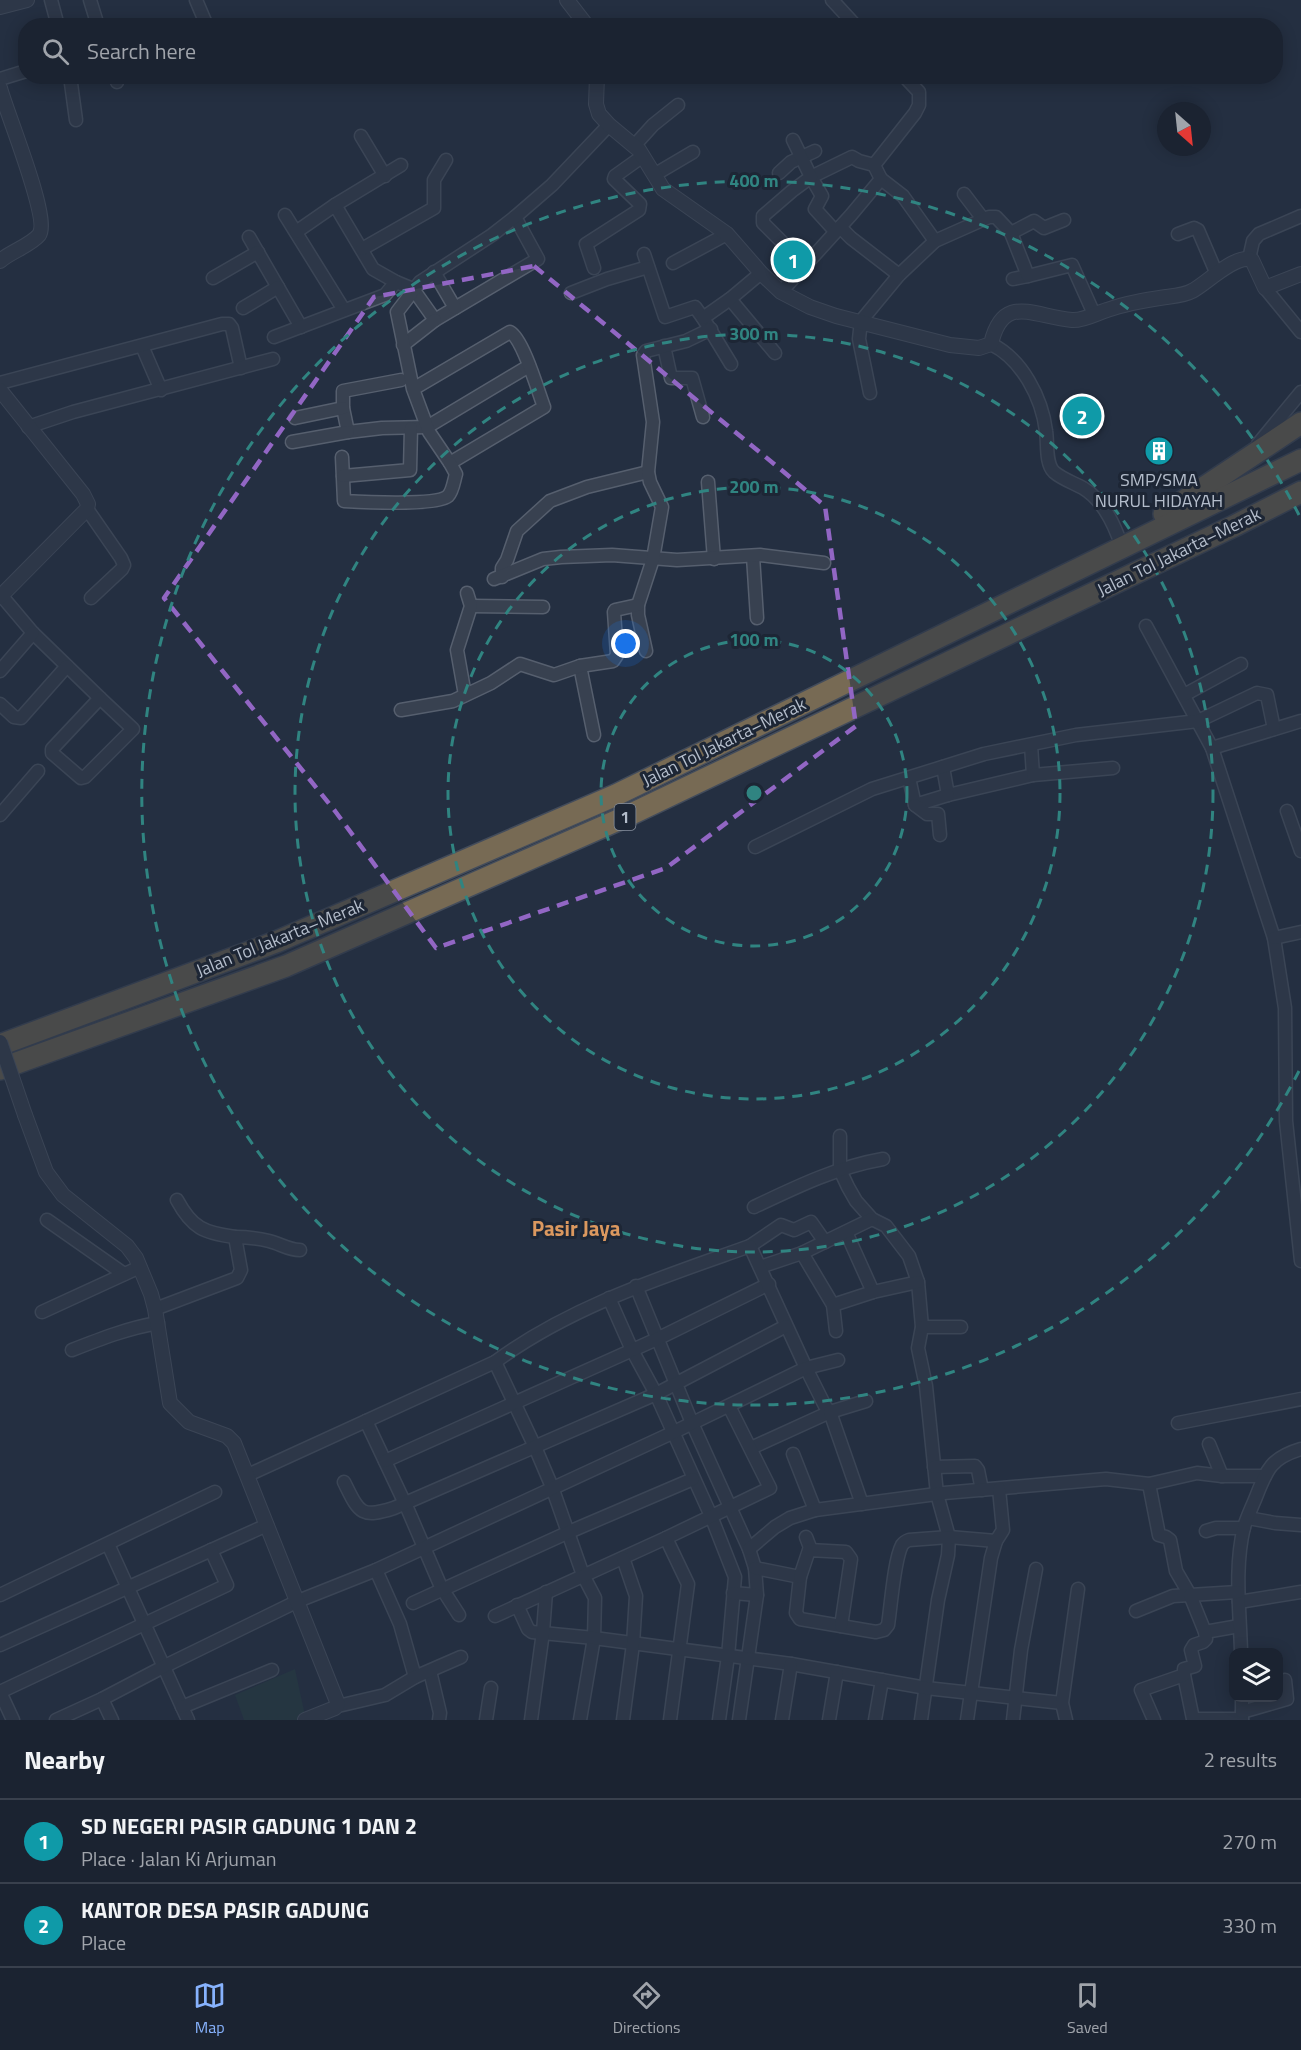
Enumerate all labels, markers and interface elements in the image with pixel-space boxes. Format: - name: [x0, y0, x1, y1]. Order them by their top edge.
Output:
- search box: [18, 18, 1283, 84]
- text: Search here: [87, 34, 196, 68]
- icon: search: [39, 35, 72, 68]
- north arrow: [1157, 102, 1211, 156]
- text: 400 m: [729, 167, 779, 194]
- pin: 1: [774, 238, 812, 282]
- text: 300 m: [729, 320, 779, 347]
- pin: 2: [1062, 394, 1102, 438]
- building icon: SMP/SMA NURUL HIDAYAH: [1143, 435, 1175, 467]
- place label: SMP/SMA NURUL HIDAYAH: [1095, 466, 1223, 514]
- text: 200 m: [729, 473, 779, 500]
- street label: Jalan Tol Jakarta–Merak: [1092, 500, 1266, 603]
- text: 100 m: [729, 626, 779, 653]
- your location: [611, 629, 640, 658]
- street label: Jalan Tol Jakarta–Merak: [637, 690, 811, 793]
- centre of rings: [744, 783, 764, 803]
- road number: 1: [614, 804, 636, 830]
- street label: Jalan Tol Jakarta–Merak: [192, 891, 368, 984]
- district label: Pasir Jaya: [532, 1212, 621, 1244]
- map controls: [1229, 1648, 1283, 1702]
- button: layers: [1229, 1648, 1283, 1702]
- text: Nearby: [24, 1740, 105, 1779]
- text: 2 results: [1204, 1744, 1277, 1775]
- text: SD NEGERI PASIR GADUNG 1 DAN 2: [81, 1809, 417, 1843]
- text: 1: [38, 1826, 49, 1857]
- text: 270 m: [1222, 1826, 1277, 1857]
- text: Place · Jalan Ki Arjuman: [81, 1843, 276, 1874]
- text: KANTOR DESA PASIR GADUNG: [81, 1893, 369, 1927]
- text: 2: [38, 1910, 49, 1941]
- text: 330 m: [1222, 1910, 1277, 1941]
- text: Place: [81, 1927, 126, 1958]
- tab: Map: [193, 1979, 226, 2039]
- tab: Directions: [613, 1979, 681, 2039]
- tab: Saved: [1067, 1979, 1108, 2039]

